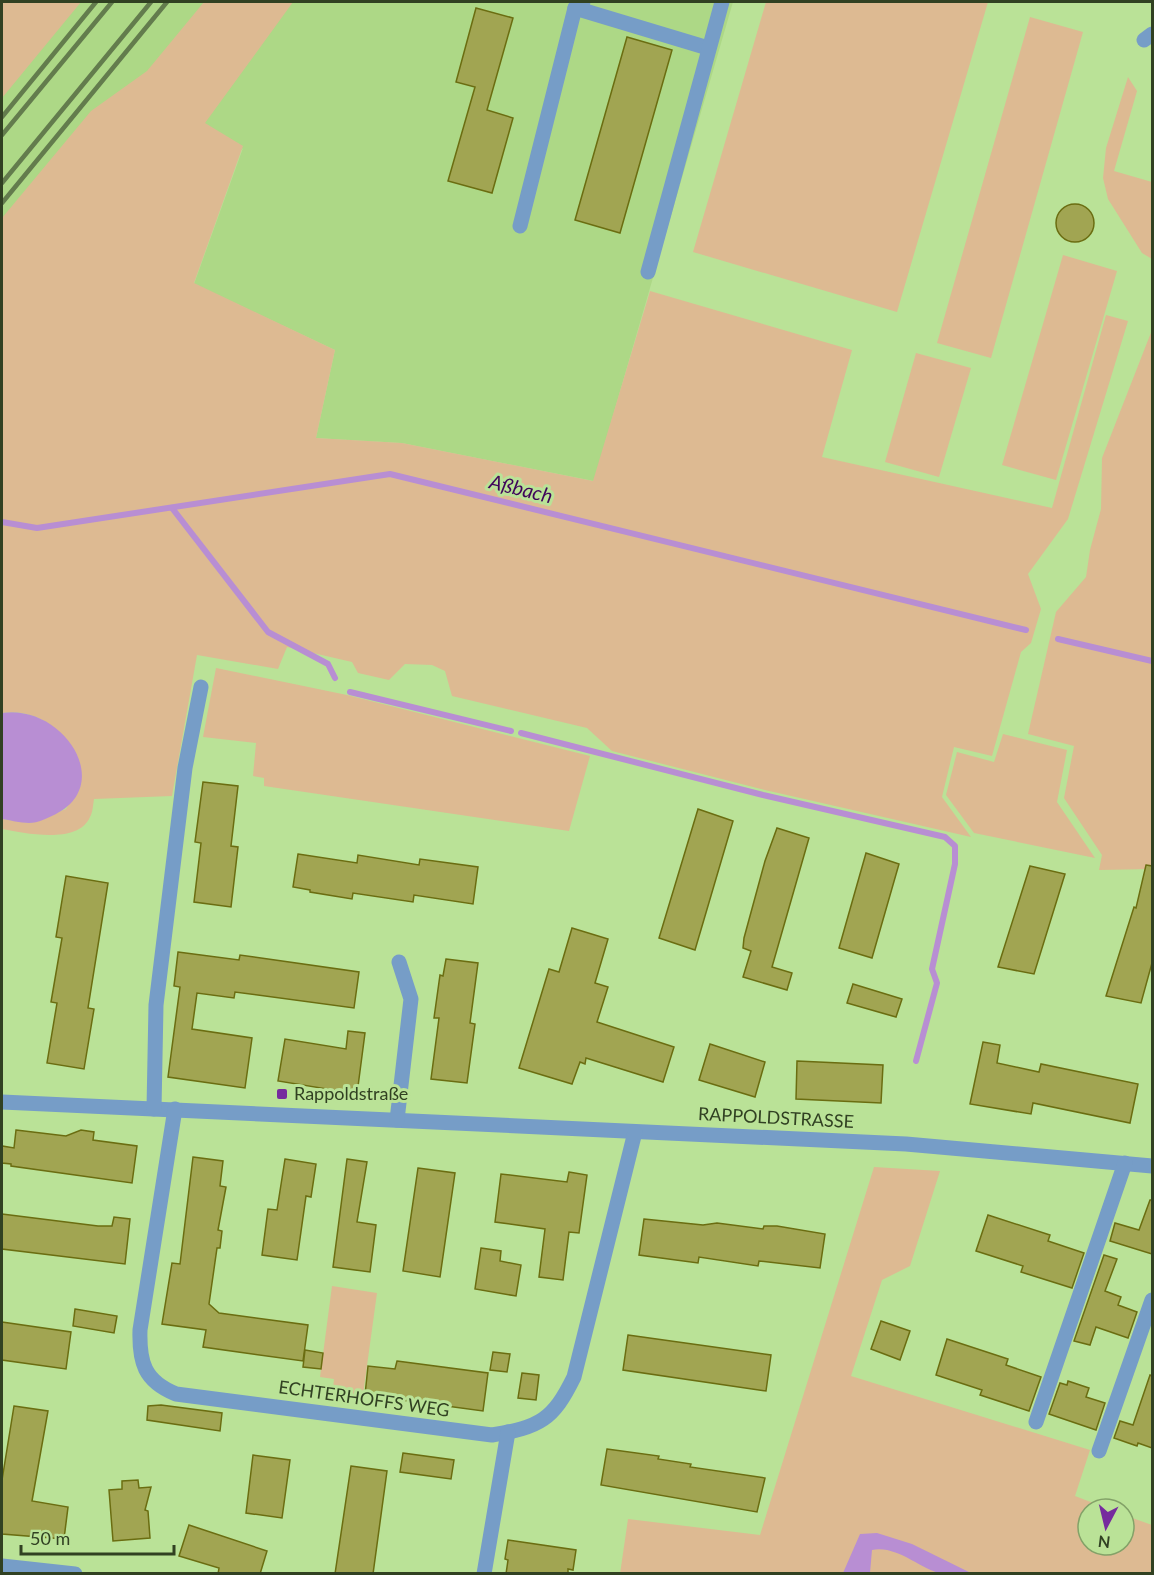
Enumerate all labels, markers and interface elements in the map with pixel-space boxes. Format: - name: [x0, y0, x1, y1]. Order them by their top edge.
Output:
- water label: Aßbach: [486, 468, 555, 507]
- place label: Rappoldstraße: [294, 1082, 408, 1104]
- marker: Rappoldstraße: [275, 1087, 289, 1101]
- street label: RAPPOLDSTRASSE: [697, 1102, 855, 1132]
- street label: ECHTERHOFFS WEG: [277, 1375, 451, 1421]
- north arrow: [1076, 1497, 1136, 1557]
- scale bar: [21, 1518, 174, 1556]
- text: 50 m: [30, 1527, 70, 1549]
- text: N: [1097, 1532, 1111, 1553]

